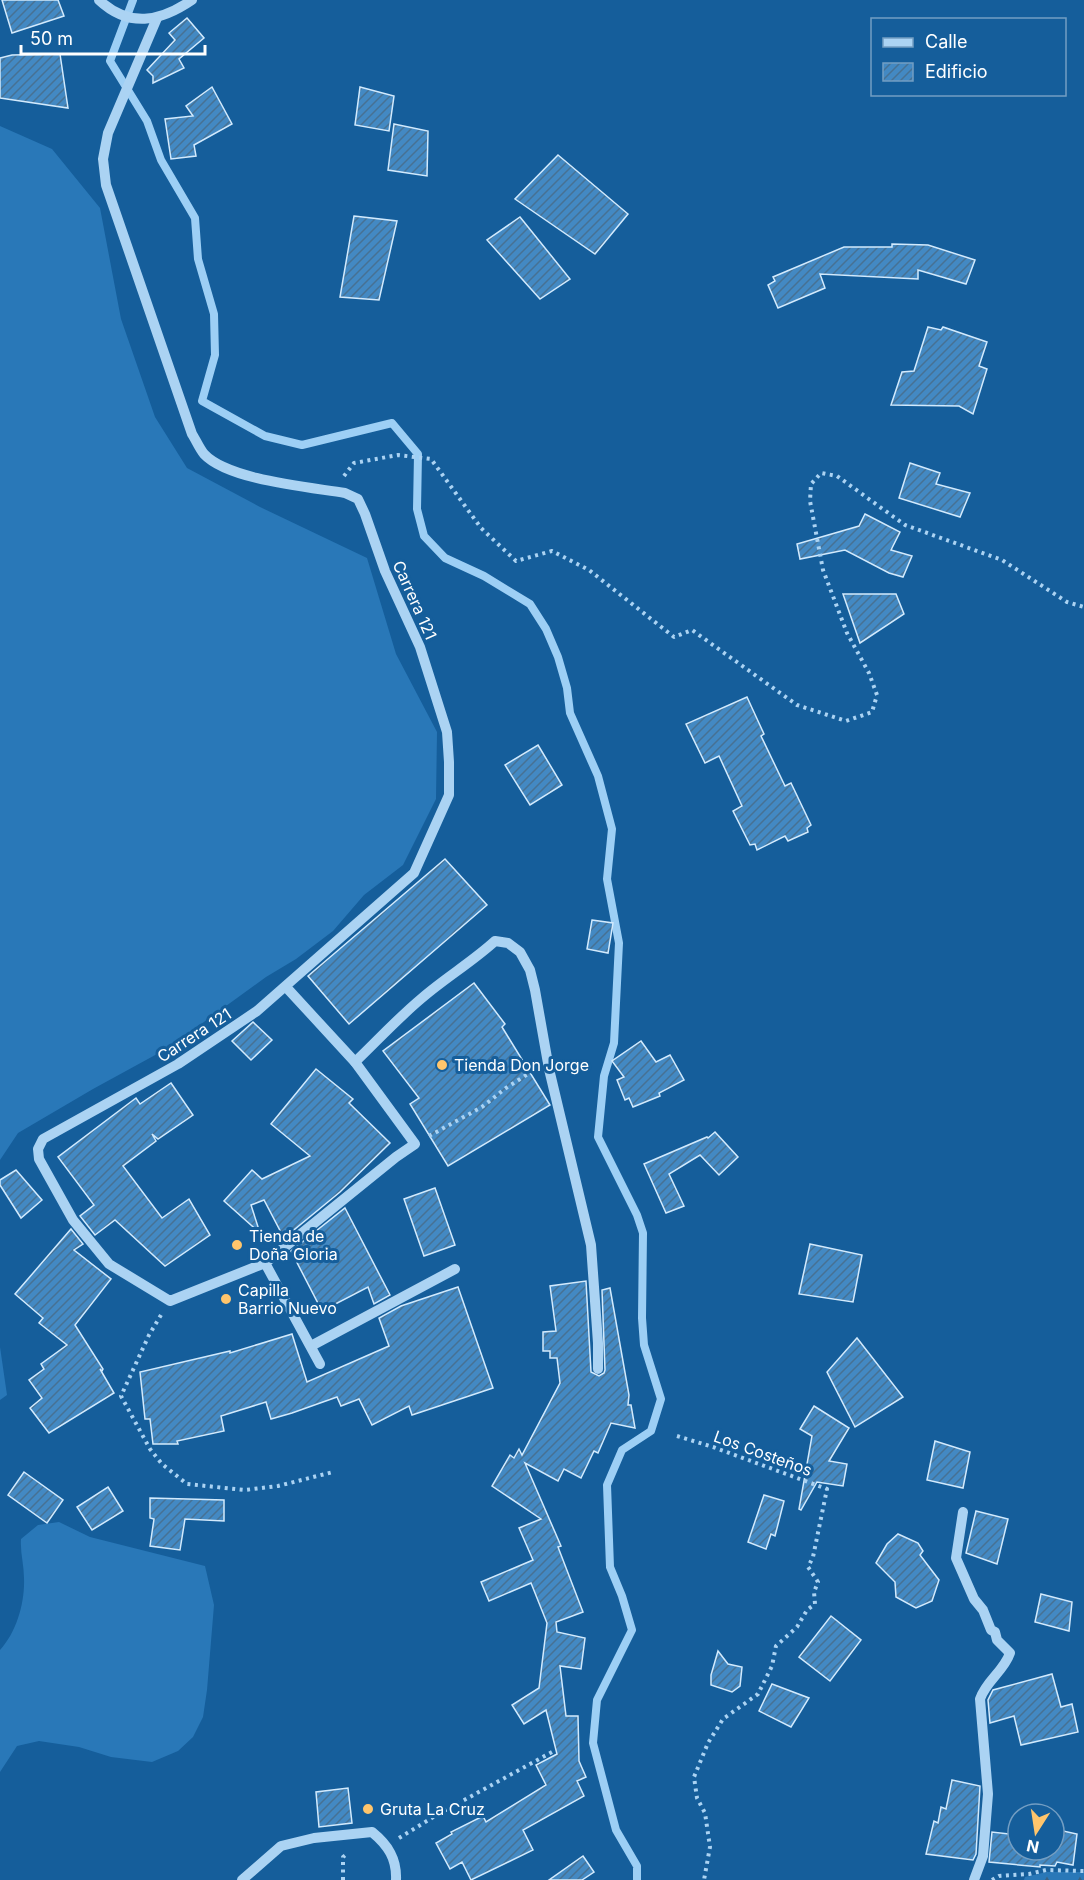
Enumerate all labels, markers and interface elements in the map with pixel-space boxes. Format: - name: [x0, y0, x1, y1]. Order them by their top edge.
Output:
- scale bar: [21, 18, 206, 56]
- legend: [871, 18, 1066, 96]
- text: 50 m: [30, 28, 73, 49]
- text: Calle: [925, 31, 967, 52]
- text: Edificio: [925, 61, 988, 82]
- street label: Carrera 121: [389, 557, 441, 643]
- street label: Carrera 121: [153, 1004, 235, 1066]
- place label: Tienda Don Jorge: [454, 1055, 589, 1075]
- marker: Tienda Don Jorge: [435, 1058, 449, 1072]
- place label: Tienda de Doña Gloria: [249, 1226, 338, 1264]
- marker: Tienda de Doña Gloria: [230, 1238, 244, 1252]
- place label: Capilla Barrio Nuevo: [238, 1280, 337, 1318]
- marker: Capilla Barrio Nuevo: [219, 1292, 233, 1306]
- street label: Los Costeños: [711, 1426, 815, 1480]
- place label: Gruta La Cruz: [380, 1799, 485, 1819]
- marker: Gruta La Cruz: [361, 1802, 375, 1816]
- north arrow: [1006, 1802, 1066, 1862]
- text: N: [1025, 1836, 1041, 1858]

